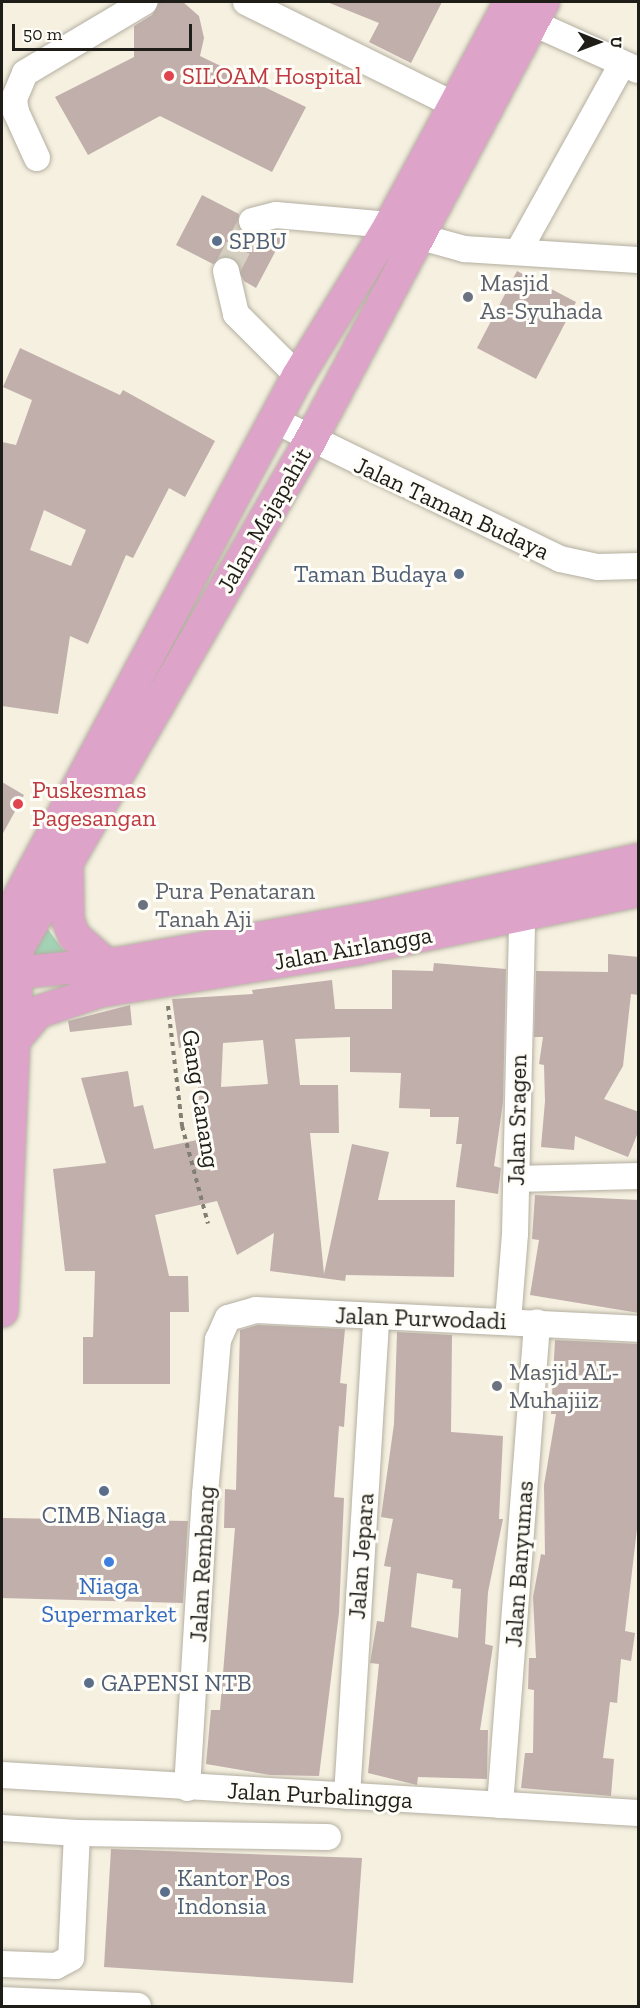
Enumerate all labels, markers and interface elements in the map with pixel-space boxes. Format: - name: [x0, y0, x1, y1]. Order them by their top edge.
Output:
- scale bar: [15, 12, 195, 50]
- north arrow: [568, 12, 628, 72]
- text: 50 m: [23, 23, 62, 45]
- text: U: [607, 36, 626, 48]
- place label: SILOAM Hospital: [182, 62, 362, 90]
- marker: SILOAM Hospital: [160, 67, 178, 85]
- place label: SPBU: [229, 227, 287, 255]
- marker: SPBU: [210, 234, 224, 248]
- place label: Masjid As-Syuhada: [480, 269, 603, 325]
- marker: Masjid As-Syuhada: [461, 290, 475, 304]
- street label: Jalan Majapahit: [211, 442, 317, 598]
- street label: Jalan Taman Budaya: [350, 450, 554, 566]
- place label: Taman Budaya: [294, 560, 447, 588]
- marker: Taman Budaya: [452, 567, 466, 581]
- place label: Puskesmas Pagesangan: [32, 776, 156, 832]
- marker: Puskesmas Pagesangan: [9, 795, 27, 813]
- place label: Pura Penataran Tanah Aji: [155, 877, 315, 933]
- marker: Pura Penataran Tanah Aji: [136, 898, 150, 912]
- street label: Jalan Airlangga: [271, 920, 435, 976]
- street label: Gang Canang: [176, 1028, 226, 1170]
- street label: Jalan Sragen: [501, 1054, 533, 1186]
- street label: Jalan Purwodadi: [335, 1301, 507, 1335]
- place label: Masjid AL- Muhajiiz: [509, 1358, 620, 1414]
- marker: Masjid AL- Muhajiiz: [490, 1379, 504, 1393]
- street label: Jalan Banyumas: [499, 1480, 539, 1648]
- marker: CIMB Niaga: [97, 1484, 111, 1498]
- street label: Jalan Rembang: [184, 1485, 220, 1643]
- street label: Jalan Jepara: [342, 1492, 380, 1620]
- place label: CIMB Niaga: [42, 1501, 166, 1529]
- marker: Niaga Supermarket: [102, 1555, 116, 1569]
- place label: Niaga Supermarket: [41, 1572, 177, 1628]
- place label: GAPENSI NTB: [101, 1669, 251, 1697]
- marker: GAPENSI NTB: [82, 1676, 96, 1690]
- street label: Jalan Purbalingga: [227, 1776, 413, 1814]
- place label: Kantor Pos Indonsia: [177, 1864, 291, 1920]
- marker: Kantor Pos Indonsia: [158, 1885, 172, 1899]

